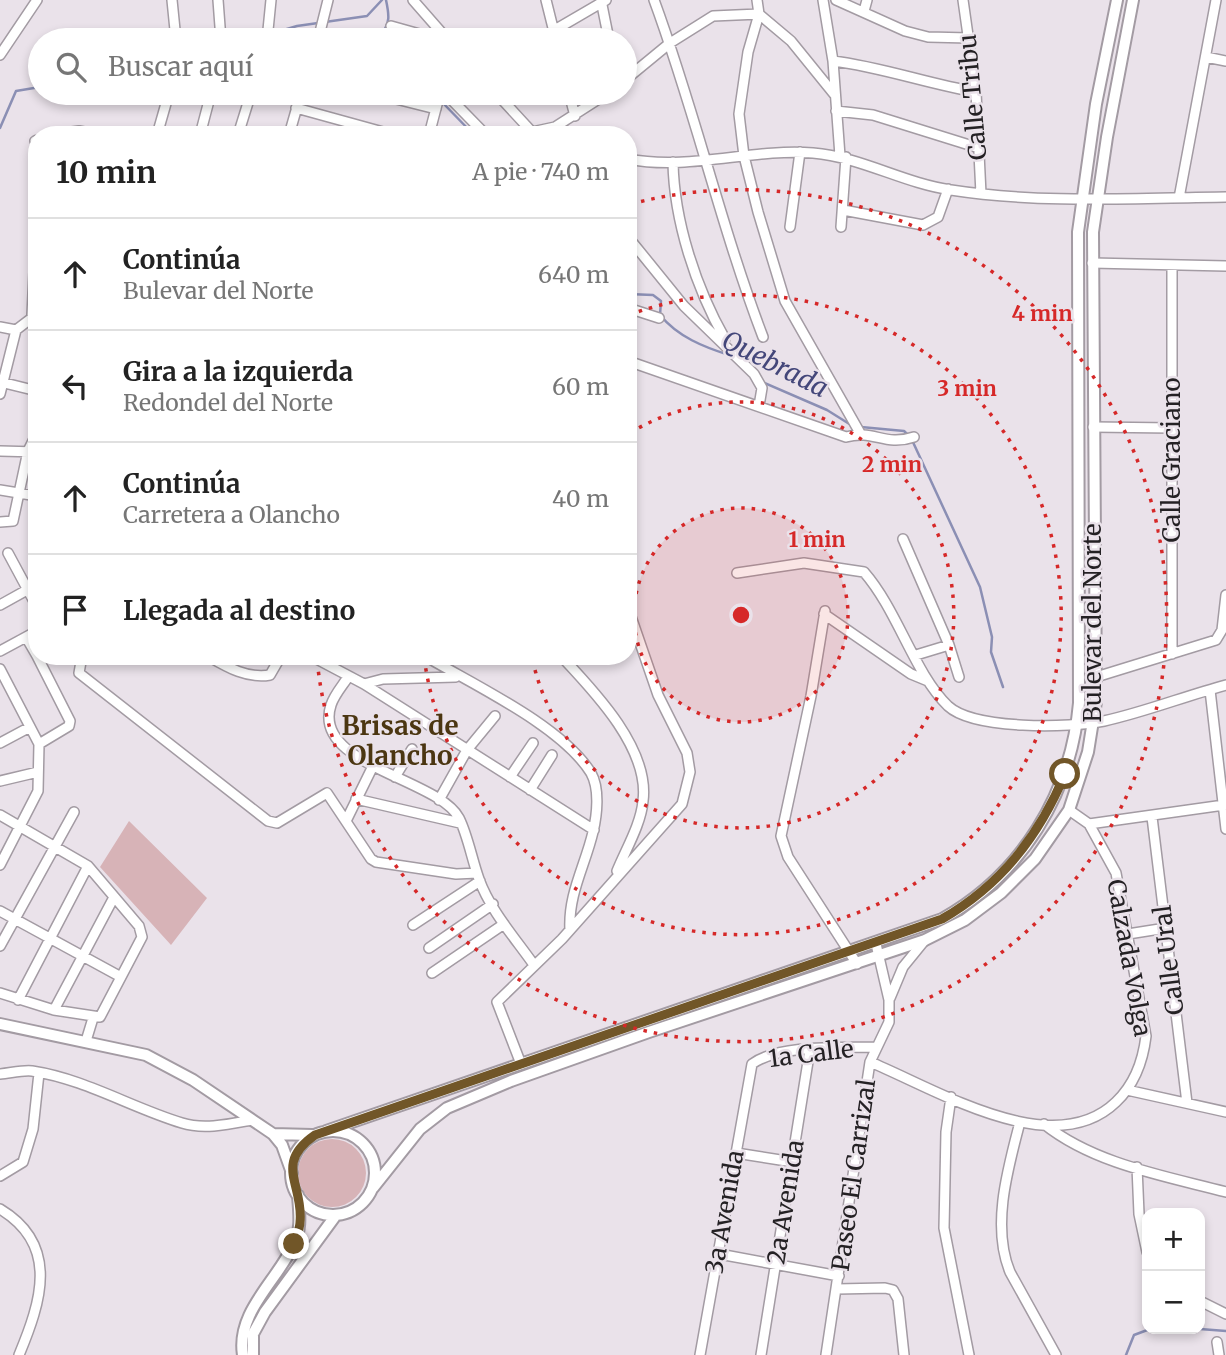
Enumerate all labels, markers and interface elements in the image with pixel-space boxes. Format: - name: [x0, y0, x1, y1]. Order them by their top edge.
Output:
- search box: [28, 28, 637, 105]
- street label: Calle Tribu: [952, 33, 993, 161]
- icon: search: [52, 48, 90, 86]
- text: Buscar aquí: [108, 50, 253, 83]
- text: 10 min: [56, 153, 156, 191]
- text: A pie · 740 m: [472, 157, 609, 186]
- text: Continúa: [123, 243, 241, 276]
- icon: ahead: [56, 255, 94, 293]
- text: 640 m: [538, 260, 609, 289]
- text: Bulevar del Norte: [123, 276, 314, 305]
- text: 4 min: [1012, 300, 1072, 327]
- water label: Quebrada: [717, 323, 834, 404]
- text: Gira a la izquierda: [123, 355, 353, 388]
- icon: left: [56, 367, 94, 405]
- text: 60 m: [552, 372, 609, 401]
- text: 3 min: [937, 375, 997, 402]
- street label: Calle Graciano: [1156, 378, 1187, 542]
- text: Redondel del Norte: [123, 388, 333, 417]
- text: 2 min: [862, 451, 922, 478]
- text: Continúa: [123, 467, 241, 500]
- icon: ahead: [56, 479, 94, 517]
- text: 40 m: [552, 484, 609, 513]
- text: Carretera a Olancho: [123, 500, 340, 529]
- street label: Bulevar del Norte: [1077, 524, 1108, 722]
- text: 1 min: [788, 526, 846, 553]
- icon: arrive: [56, 591, 94, 629]
- text: Llegada al destino: [123, 594, 355, 627]
- centre of rings: [729, 603, 753, 627]
- district label: Brisas de Olancho: [341, 709, 459, 772]
- route start: [1049, 758, 1080, 789]
- street label: Calzada Volga: [1100, 877, 1159, 1039]
- street label: Calle Ural: [1146, 903, 1191, 1017]
- street label: 1a Calle: [767, 1033, 855, 1074]
- street label: Paseo El Carrizal: [825, 1077, 882, 1273]
- street label: 2a Avenida: [760, 1137, 811, 1266]
- street label: 3a Avenida: [698, 1148, 751, 1276]
- map controls: [1142, 1208, 1205, 1334]
- button: +: [1142, 1208, 1205, 1271]
- route end: [278, 1228, 309, 1259]
- button: −: [1142, 1271, 1205, 1334]

